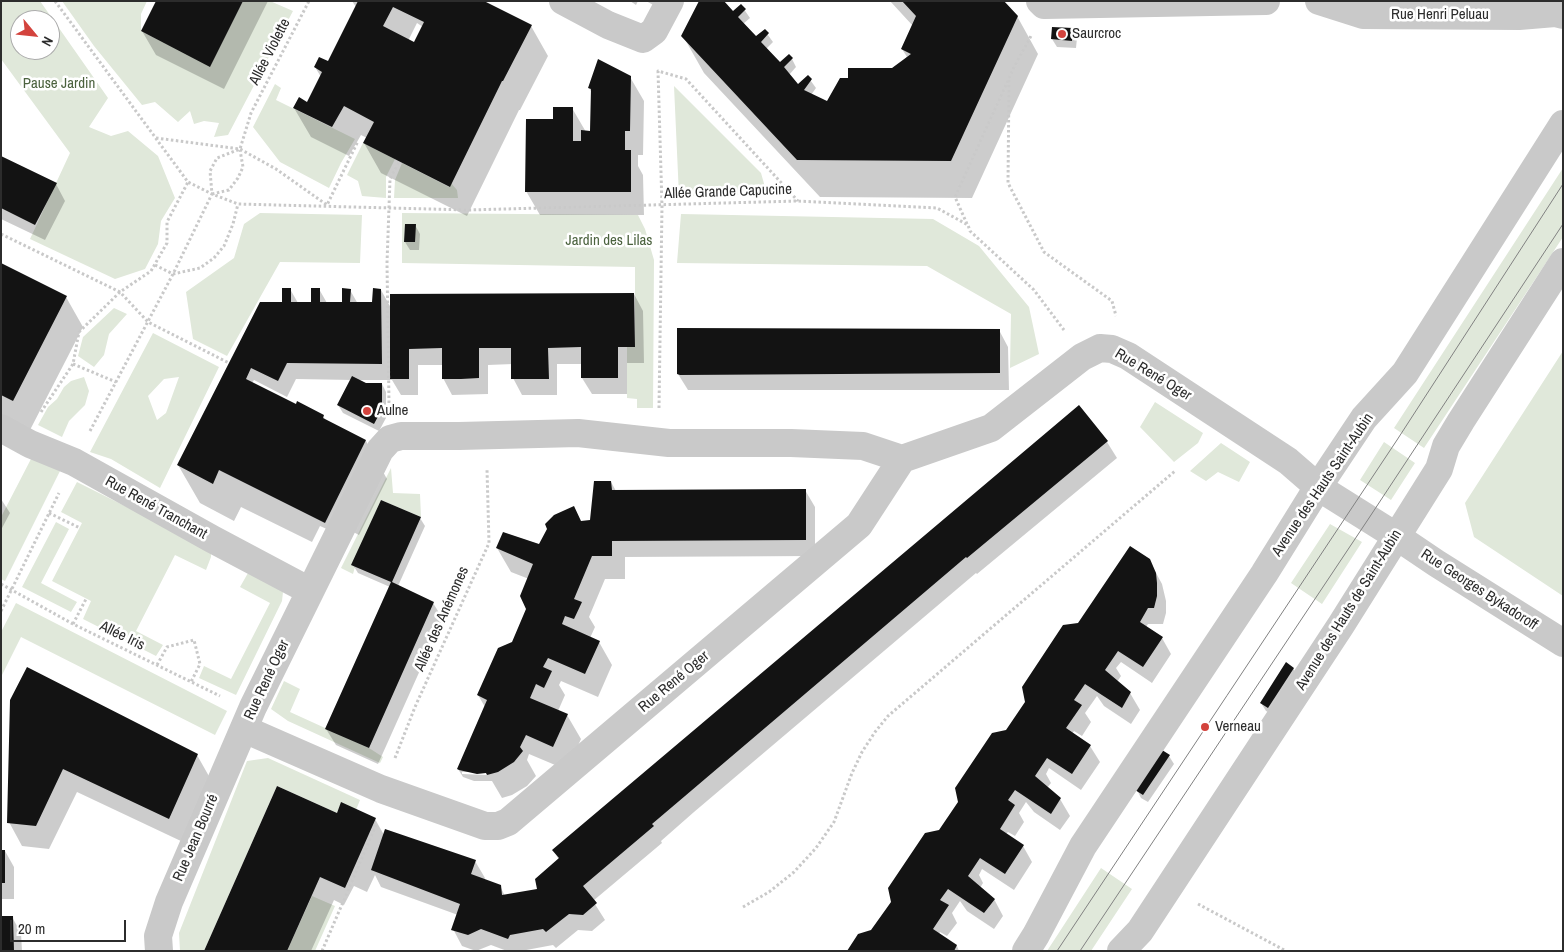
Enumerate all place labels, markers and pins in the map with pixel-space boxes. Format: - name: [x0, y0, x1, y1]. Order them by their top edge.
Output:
- place label: Saurcroc: [1072, 25, 1121, 43]
- marker: Saurcroc: [1056, 28, 1068, 40]
- place label: Aulne: [377, 402, 408, 420]
- marker: Aulne: [361, 405, 373, 417]
- place label: Verneau: [1215, 718, 1261, 736]
- marker: Verneau: [1199, 721, 1211, 733]

